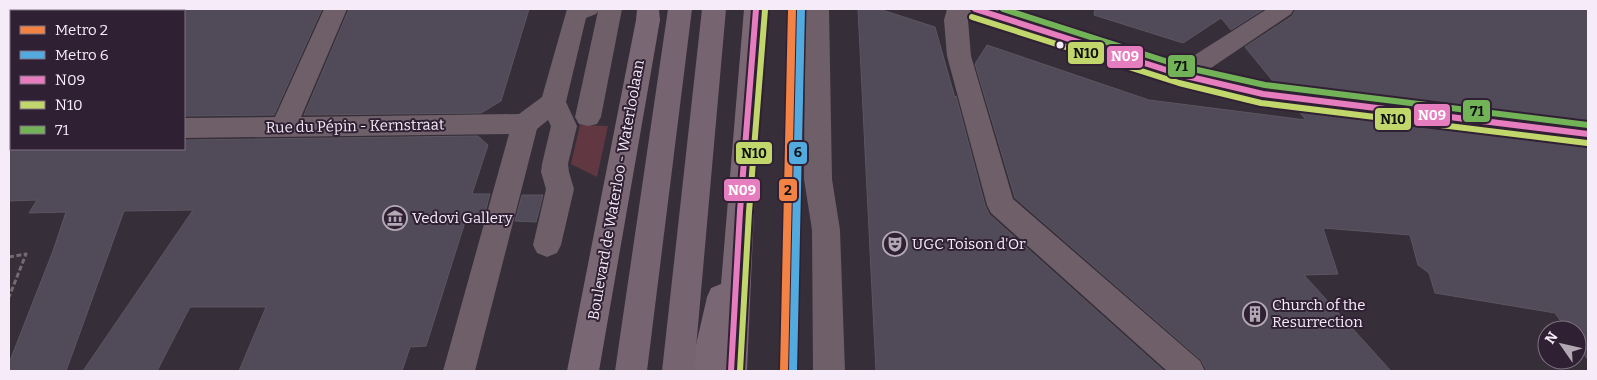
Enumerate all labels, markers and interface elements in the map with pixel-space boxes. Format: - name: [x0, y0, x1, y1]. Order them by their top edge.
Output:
- legend: [10, 10, 185, 150]
- text: Metro 2: [55, 21, 108, 39]
- unlabelled marker: [1055, 40, 1065, 50]
- line badge: N10: [1067, 41, 1105, 65]
- text: N10: [1073, 45, 1099, 62]
- line badge: N09: [1106, 45, 1144, 69]
- text: Metro 6: [55, 46, 109, 64]
- text: N09: [1111, 48, 1139, 65]
- line badge: 71: [1167, 54, 1196, 78]
- street label: Boulevard de Waterloo - Waterloolaan: [584, 58, 648, 322]
- text: 71: [1174, 58, 1188, 75]
- text: N09: [55, 71, 85, 89]
- text: N10: [55, 96, 83, 114]
- line badge: 71: [1462, 99, 1491, 123]
- line badge: N09: [1413, 103, 1451, 127]
- text: 71: [1470, 103, 1484, 120]
- line badge: N10: [1374, 107, 1412, 131]
- text: N09: [1418, 107, 1446, 124]
- text: N10: [1380, 111, 1406, 128]
- street label: Rue du Pépin - Kernstraat: [265, 115, 445, 137]
- text: 71: [55, 121, 69, 139]
- line badge: N10: [735, 141, 773, 165]
- line badge: 6: [788, 141, 808, 165]
- text: 6: [794, 144, 802, 161]
- text: N10: [741, 145, 767, 162]
- line badge: N09: [723, 178, 761, 202]
- line badge: 2: [778, 178, 798, 202]
- text: N09: [728, 182, 756, 199]
- text: 2: [784, 182, 792, 199]
- museum icon: Vedovi Gallery: [382, 205, 408, 231]
- place label: Vedovi Gallery: [412, 209, 513, 227]
- theatre icon: UGC Toison d'Or: [882, 231, 908, 257]
- place label: UGC Toison d'Or: [912, 235, 1026, 253]
- place label: Church of the Resurrection: [1272, 296, 1366, 331]
- building icon: Church of the Resurrection: [1242, 301, 1268, 327]
- north arrow: [1537, 320, 1587, 370]
- text: N: [1542, 329, 1562, 347]

